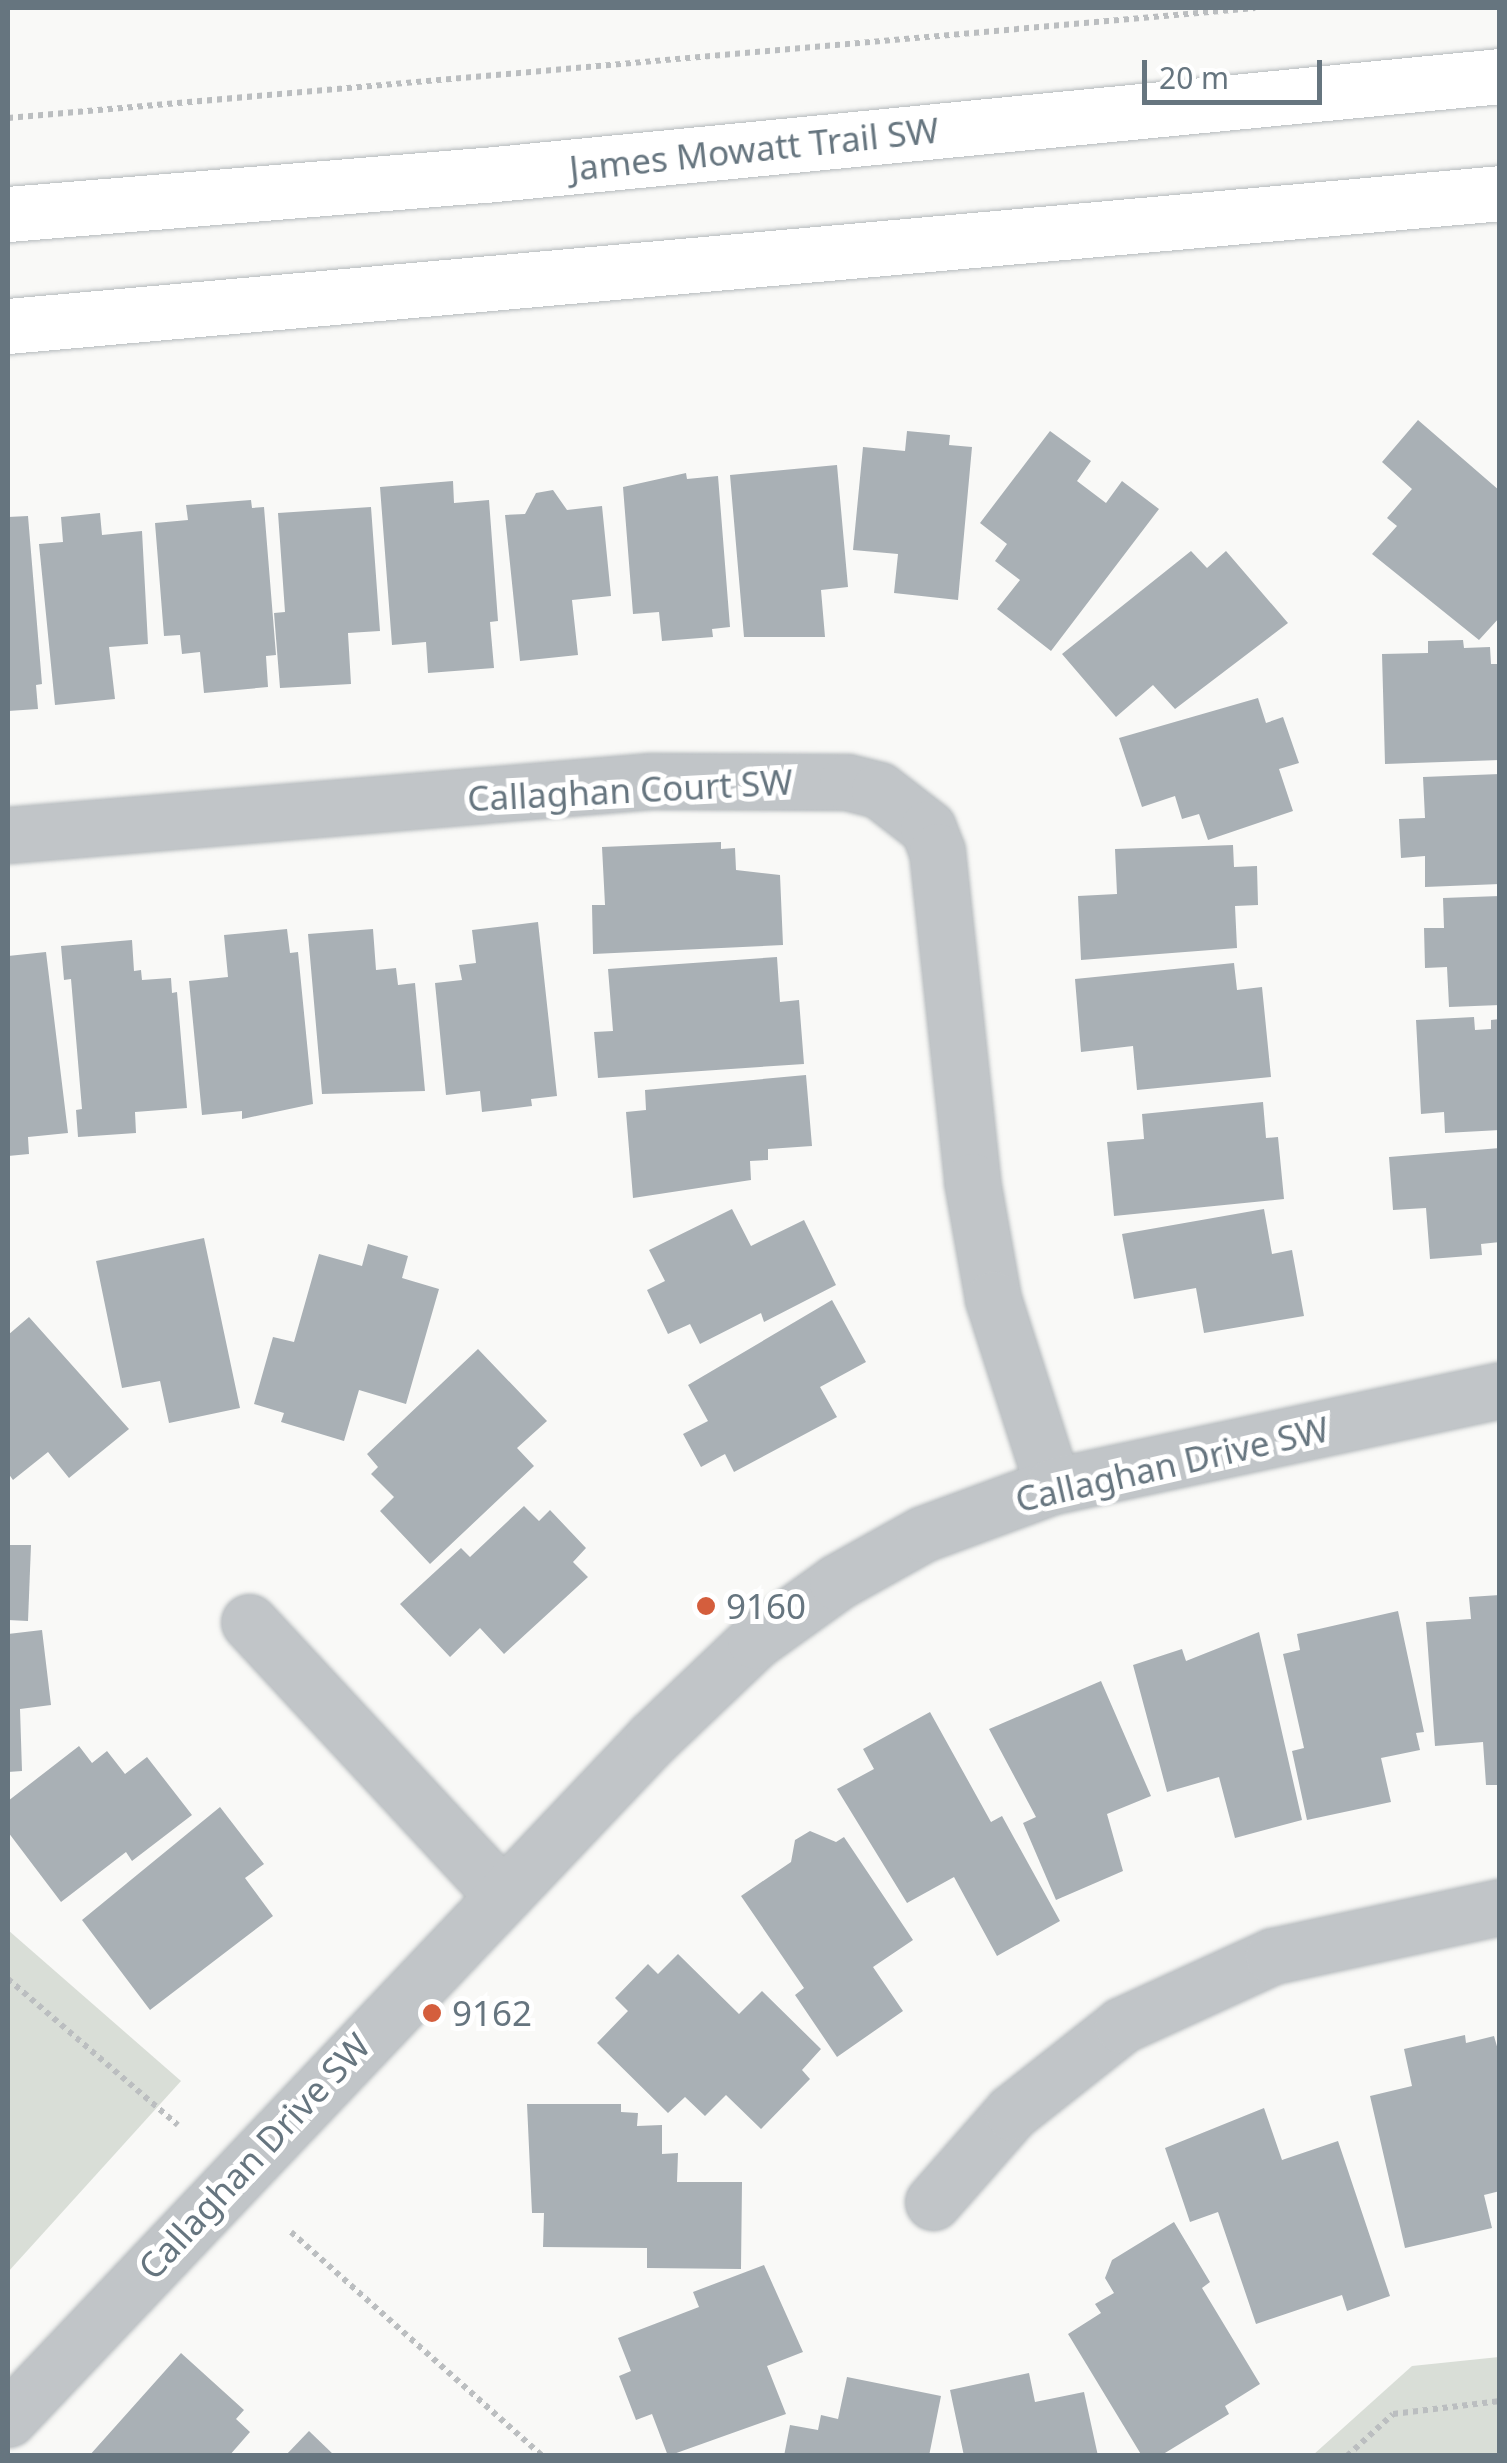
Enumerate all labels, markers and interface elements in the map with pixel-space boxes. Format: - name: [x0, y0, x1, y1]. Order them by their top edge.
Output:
- scale bar: [1147, 40, 1327, 102]
- text: 20 m: [1159, 57, 1229, 98]
- street label: James Mowatt Trail SW: [567, 109, 941, 189]
- street label: Callaghan Court SW: [466, 761, 794, 819]
- street label: Callaghan Drive SW: [1011, 1408, 1333, 1520]
- place label: 9160: [726, 1585, 806, 1627]
- marker: 9160: [695, 1595, 717, 1617]
- place label: 9162: [452, 1992, 532, 2034]
- marker: 9162: [421, 2002, 443, 2024]
- street label: Callaghan Drive SW: [129, 2025, 379, 2287]

